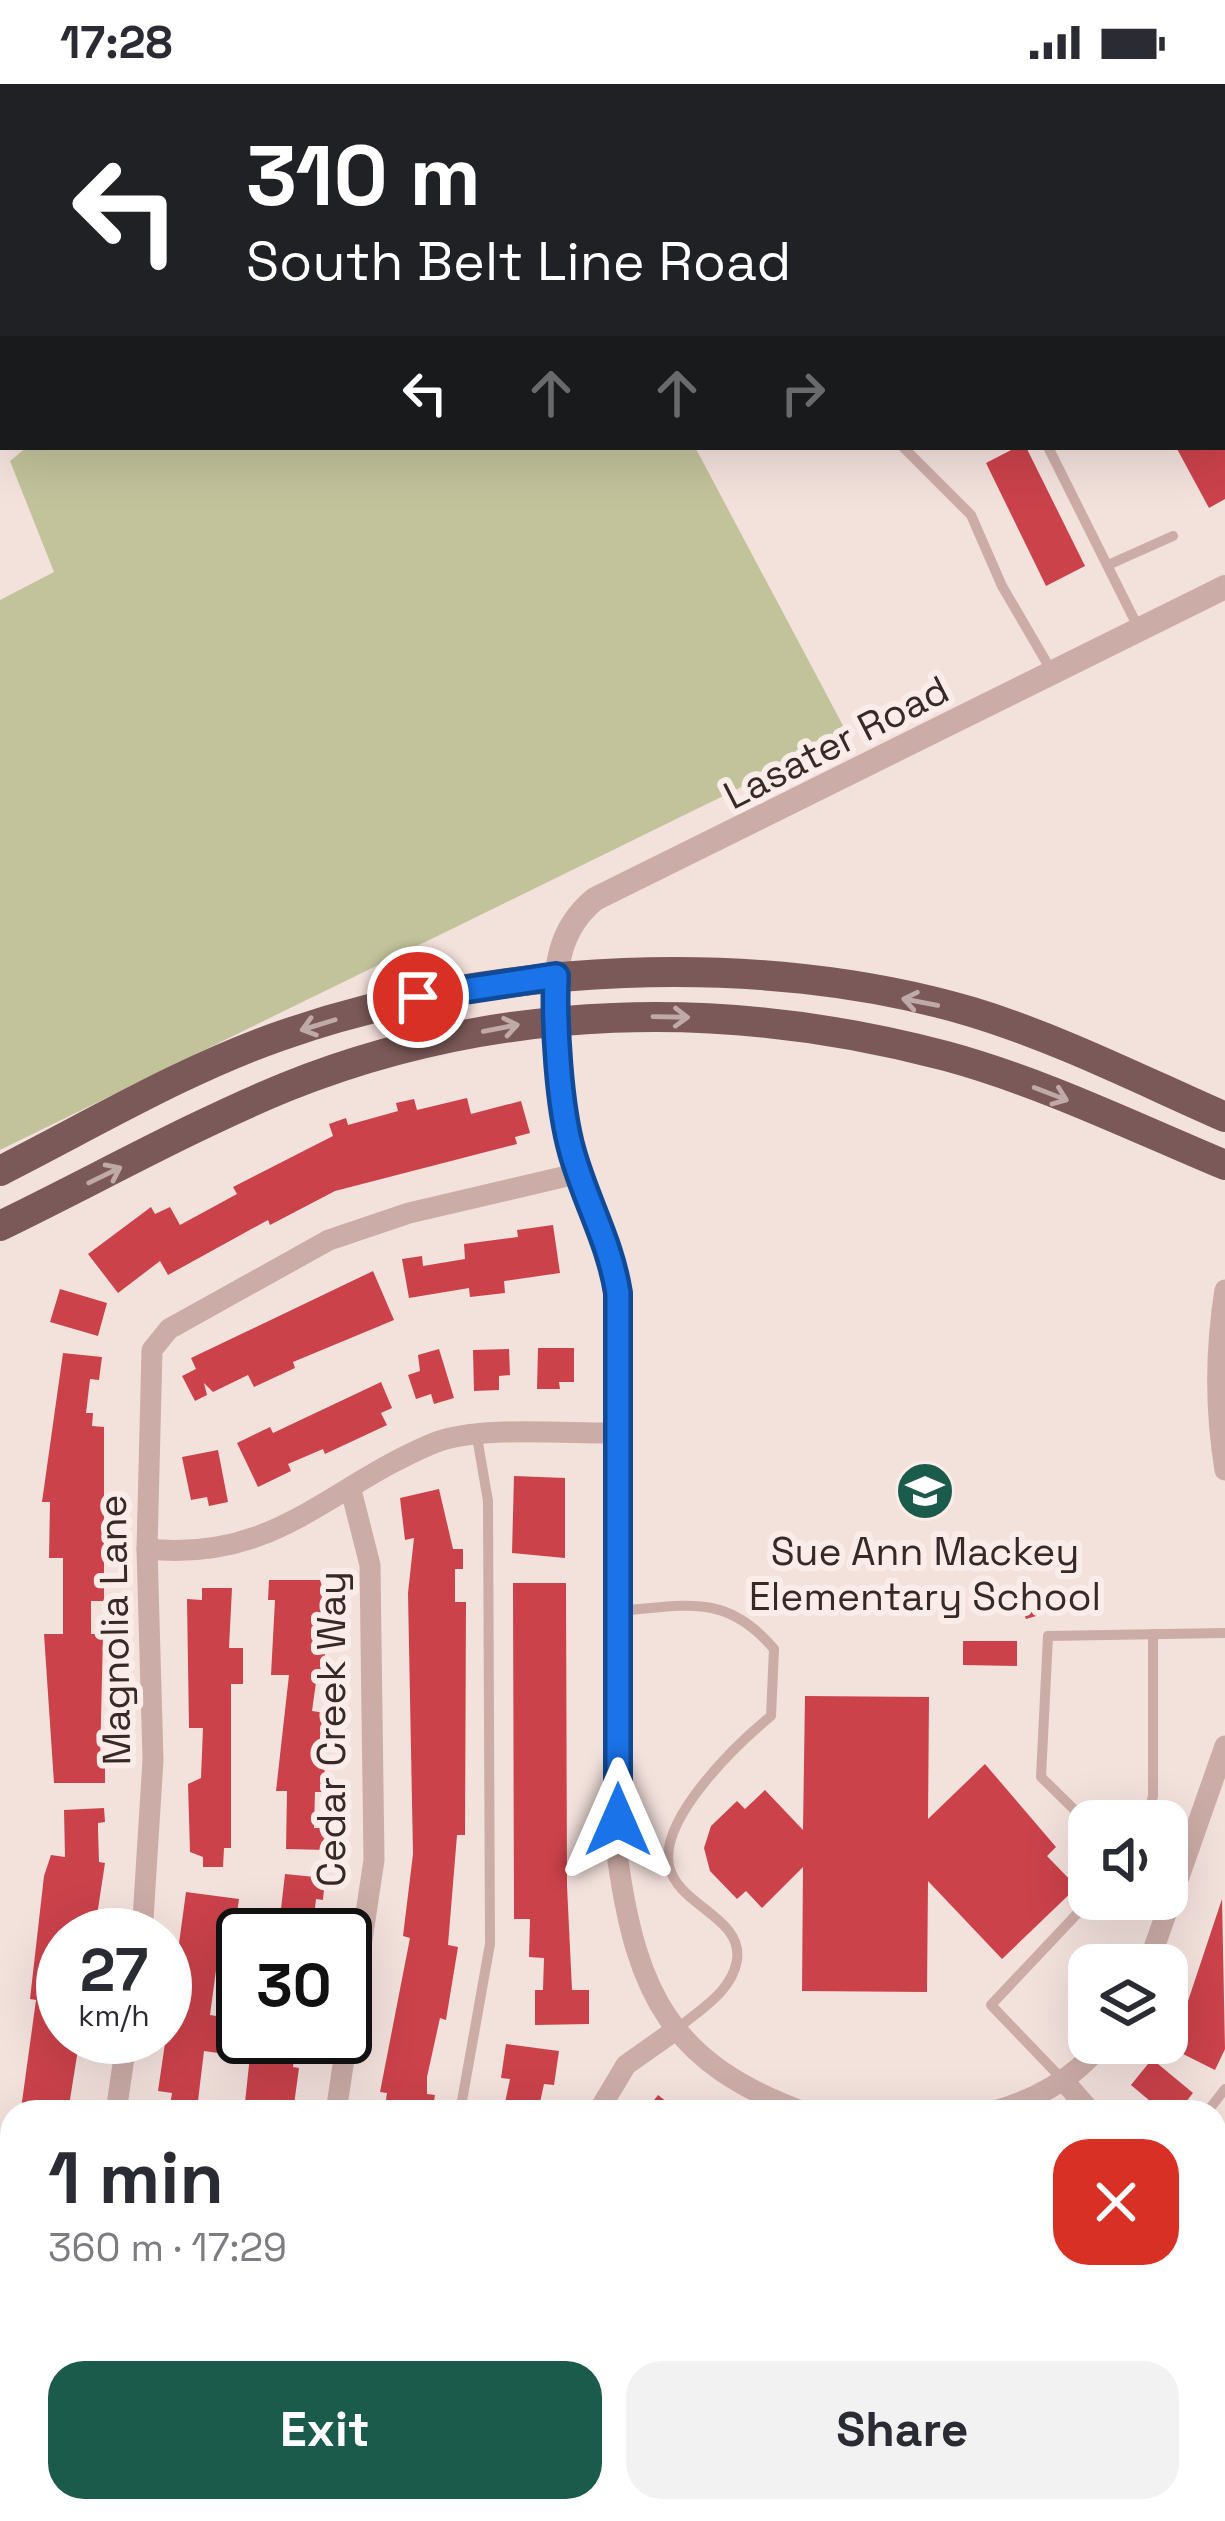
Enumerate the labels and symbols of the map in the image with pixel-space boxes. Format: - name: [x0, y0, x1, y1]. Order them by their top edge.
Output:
- street label: Lasater Road: [716, 665, 957, 820]
- pin: [367, 946, 469, 1048]
- one-way arrow: [901, 989, 939, 1012]
- one-way arrow: [651, 1006, 690, 1028]
- one-way arrow: [300, 1015, 338, 1037]
- one-way arrow: [481, 1015, 520, 1038]
- one-way arrow: [1032, 1084, 1069, 1106]
- one-way arrow: [86, 1163, 122, 1185]
- school or university icon: Sue Ann Mackey Elementary School: [894, 1460, 956, 1522]
- street label: Magnolia Lane: [88, 1494, 141, 1766]
- place label: Sue Ann Mackey Elementary School: [749, 1527, 1101, 1621]
- street label: Cedar Creek Way: [307, 1571, 356, 1887]
- position arrow: [555, 1757, 681, 1883]
- speed limit sign: 30: [216, 1908, 372, 2064]

